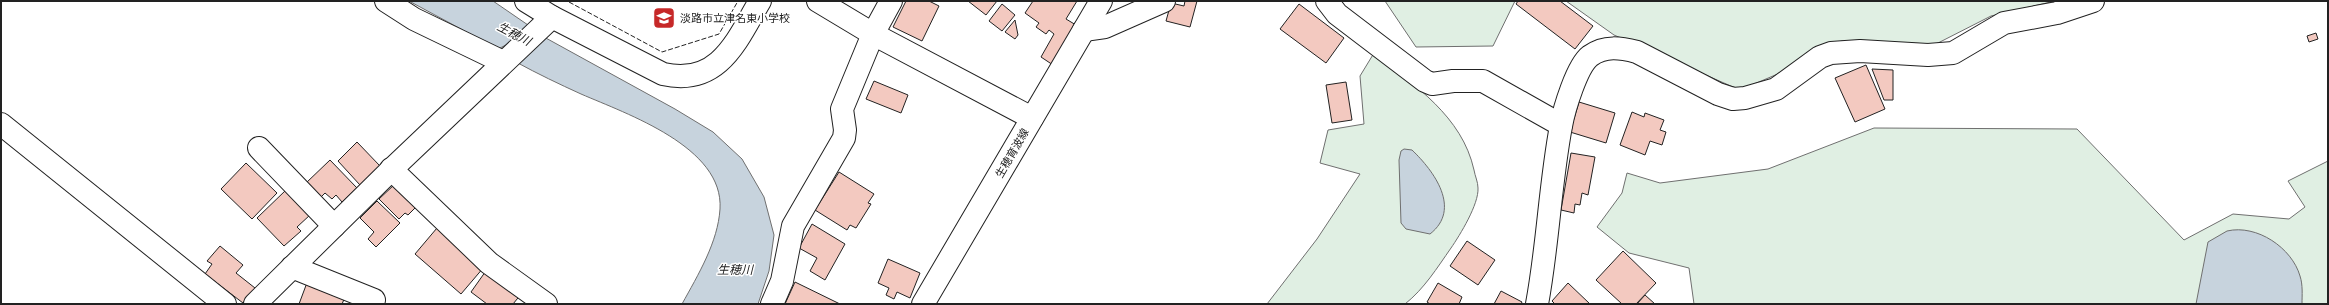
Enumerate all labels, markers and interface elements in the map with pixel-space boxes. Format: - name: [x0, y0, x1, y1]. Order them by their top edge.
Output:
- school or university icon: 淡路市立津名東小学校: [651, 5, 677, 31]
- place label: 淡路市立津名東小学校: [680, 12, 790, 24]
- water label: 生穂川: [495, 19, 535, 49]
- street label: 生穂育波線: [993, 126, 1031, 180]
- water label: 生穂川: [717, 263, 755, 276]

